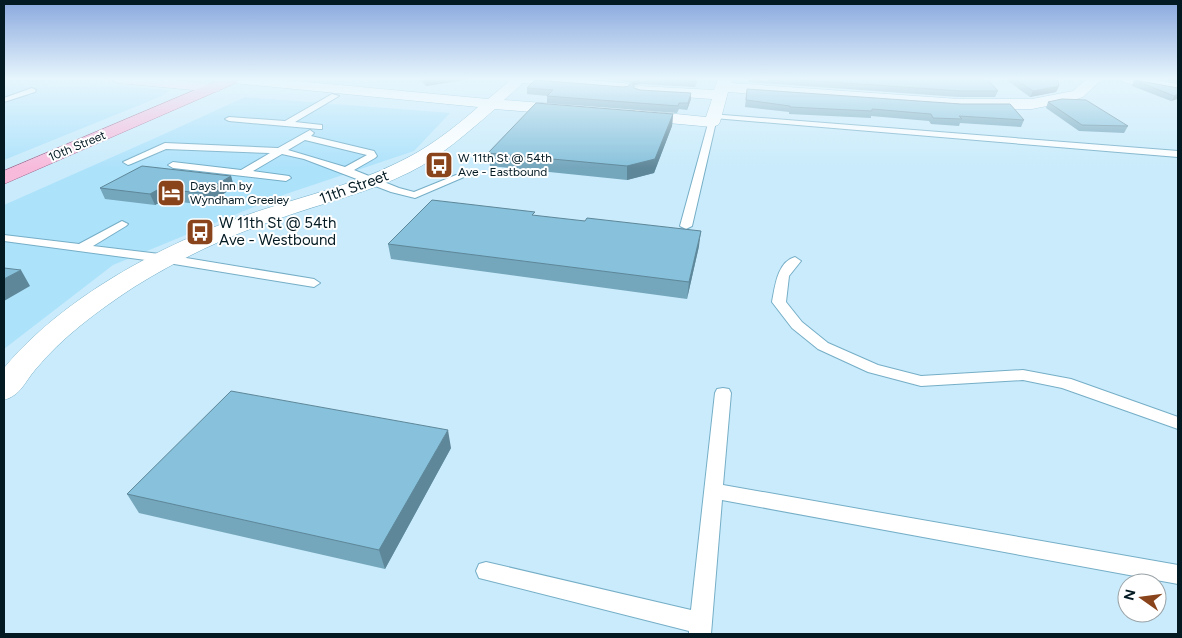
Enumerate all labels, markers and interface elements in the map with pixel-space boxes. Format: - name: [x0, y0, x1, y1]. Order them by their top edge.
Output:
- street label: 10th Street: [46, 128, 108, 164]
- bus stop icon: W 11th St @ 54th Ave - Eastbound: [424, 150, 454, 180]
- place label: W 11th St @ 54th Ave - Eastbound: [458, 151, 552, 179]
- street label: 11th Street: [317, 166, 391, 208]
- hotel icon: Days Inn by Wyndham Greeley: [156, 178, 186, 208]
- place label: Days Inn by Wyndham Greeley: [190, 179, 290, 207]
- place label: W 11th St @ 54th Ave - Westbound: [219, 214, 336, 249]
- bus stop icon: W 11th St @ 54th Ave - Westbound: [185, 217, 215, 247]
- north arrow: [1117, 573, 1167, 623]
- text: N: [1120, 588, 1139, 602]

